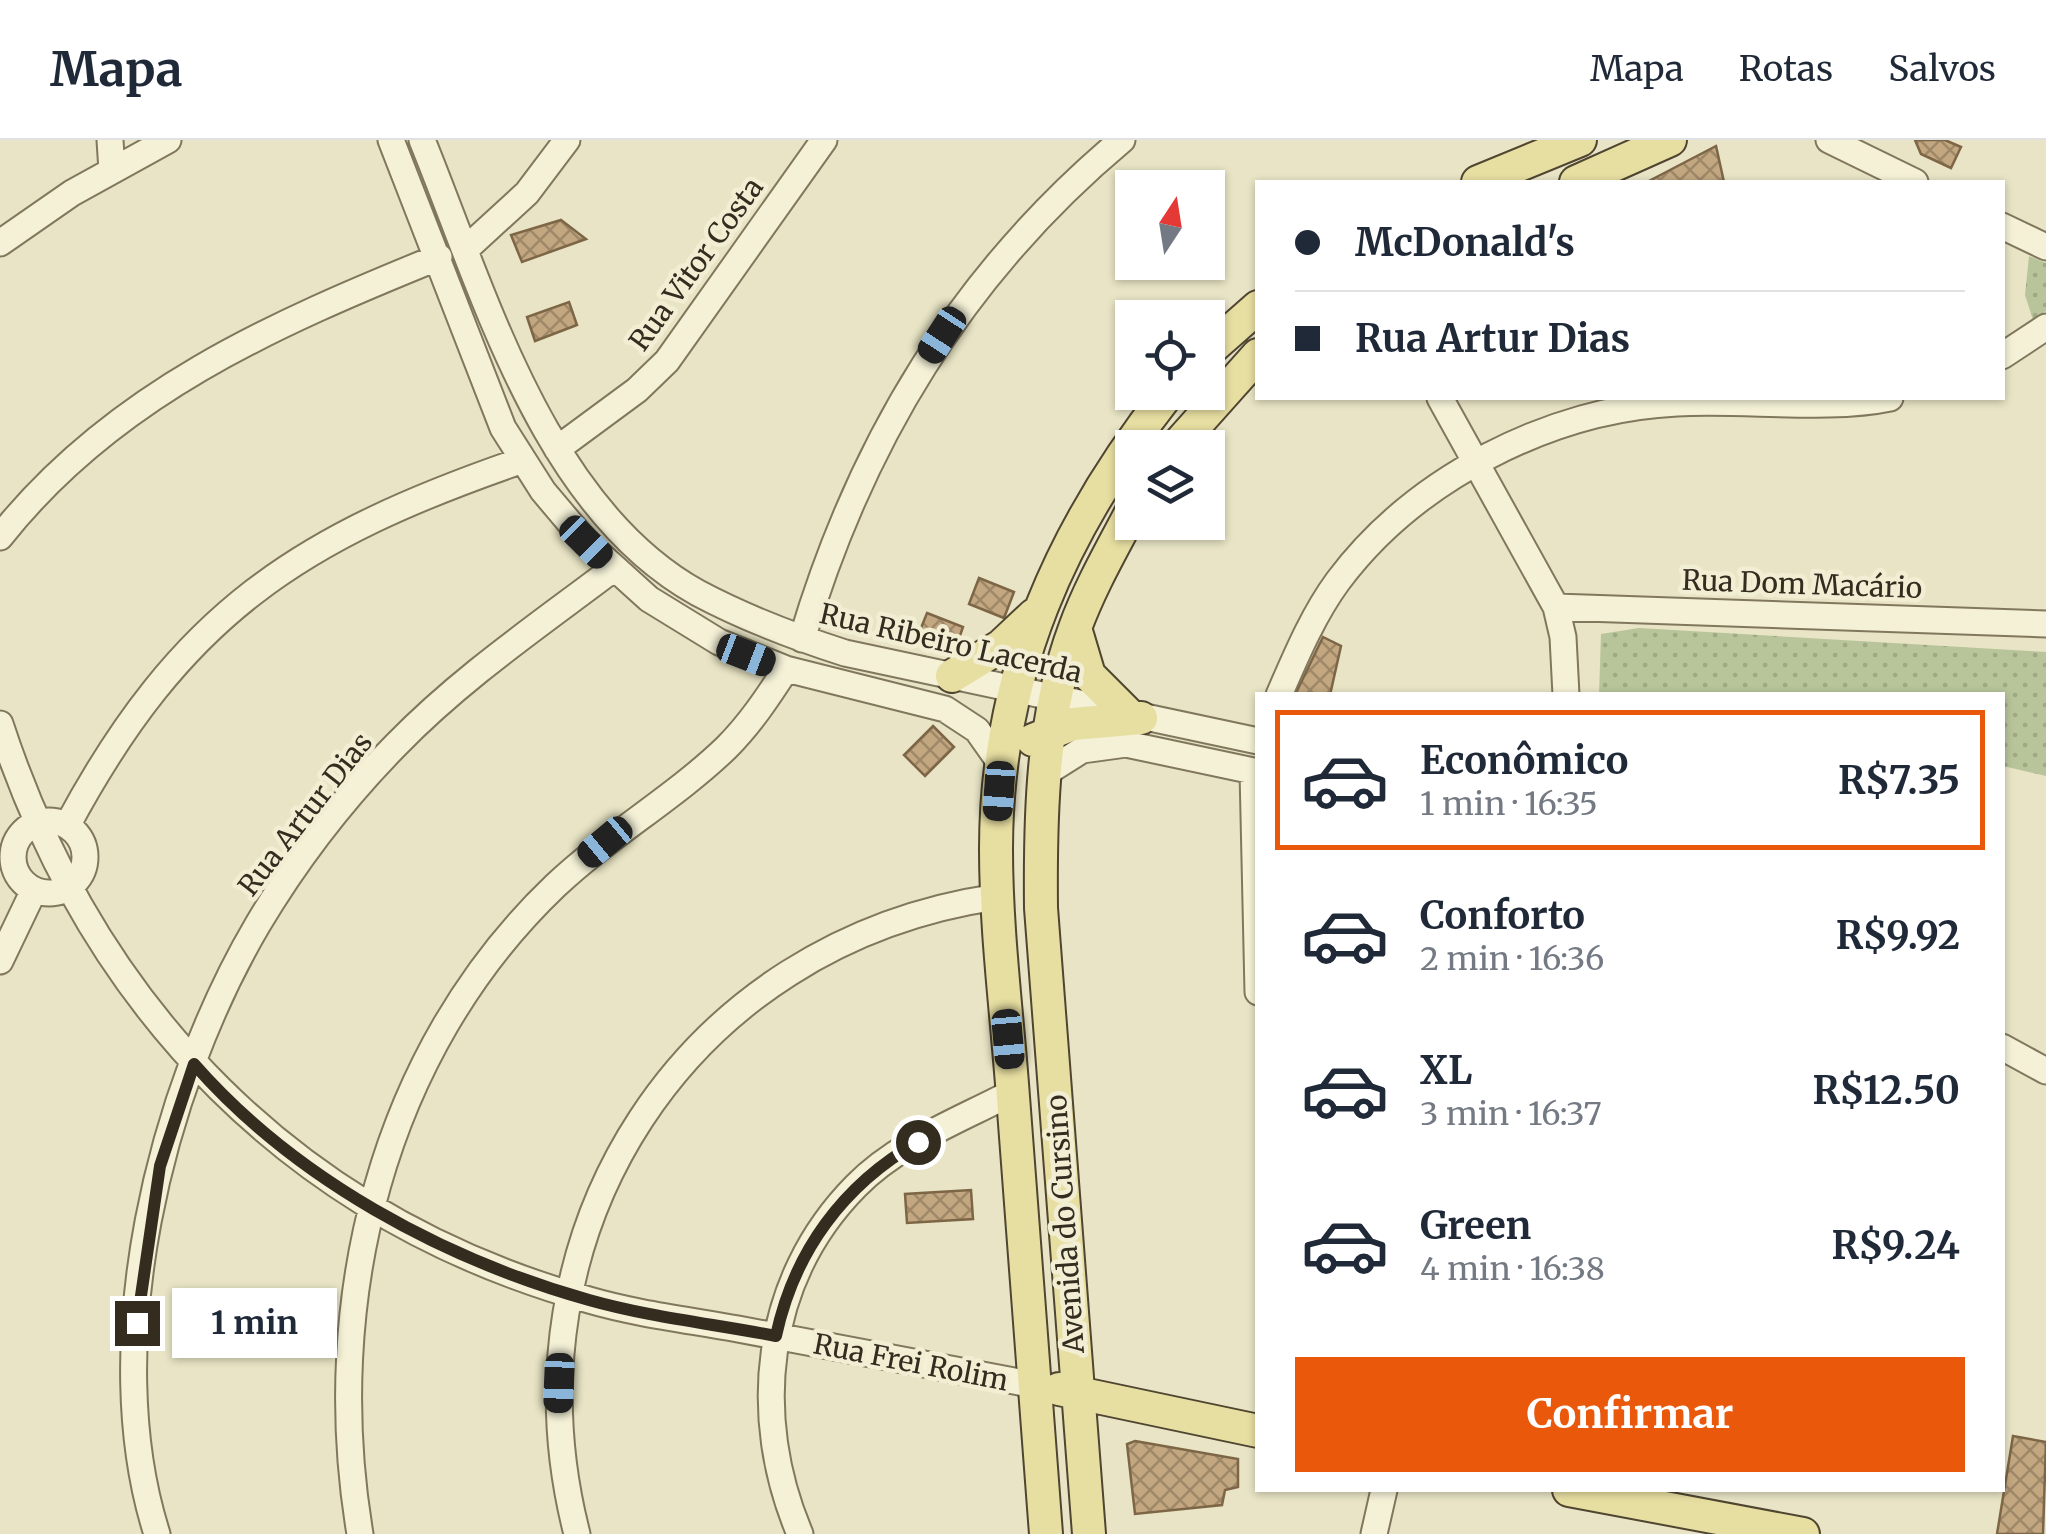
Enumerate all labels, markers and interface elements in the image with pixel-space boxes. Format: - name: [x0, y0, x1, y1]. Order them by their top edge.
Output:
- text: Mapa: [50, 39, 183, 99]
- text: Mapa: [1590, 47, 1684, 91]
- text: Rotas: [1739, 47, 1833, 91]
- text: Salvos: [1888, 47, 1996, 91]
- street label: Rua Vitor Costa: [621, 170, 771, 358]
- north arrow: [1115, 170, 1225, 280]
- map controls: [1115, 170, 1225, 540]
- text: McDonald's: [1355, 219, 1575, 266]
- button: locate: [1115, 300, 1225, 410]
- car: [913, 302, 971, 368]
- text: Rua Artur Dias: [1355, 315, 1630, 362]
- button: layers: [1115, 430, 1225, 540]
- car: [554, 510, 618, 574]
- street label: Rua Dom Macário: [1681, 562, 1923, 606]
- street label: Rua Ribeiro Lacerda: [816, 595, 1086, 691]
- car: [713, 630, 779, 680]
- street label: Rua Artur Dias: [230, 725, 380, 903]
- icon: car: [1300, 735, 1390, 825]
- text: Econômico: [1420, 737, 1628, 784]
- text: R$7.35: [1838, 757, 1960, 804]
- car: [982, 760, 1016, 822]
- text: 1 min · 16:35: [1420, 784, 1598, 824]
- car: [572, 811, 638, 873]
- icon: car: [1300, 890, 1390, 980]
- text: Conforto: [1420, 892, 1585, 939]
- text: R$9.92: [1836, 912, 1960, 959]
- text: 2 min · 16:36: [1420, 939, 1604, 979]
- car: [990, 1008, 1026, 1070]
- icon: car: [1300, 1045, 1390, 1135]
- text: XL: [1420, 1047, 1472, 1094]
- text: R$12.50: [1813, 1067, 1960, 1114]
- street label: Avenida do Cursino: [1038, 1093, 1092, 1356]
- text: 3 min · 16:37: [1420, 1094, 1602, 1134]
- route start: [896, 1120, 941, 1165]
- icon: car: [1300, 1200, 1390, 1290]
- text: Green: [1420, 1202, 1531, 1249]
- text: R$9.24: [1832, 1222, 1960, 1269]
- text: 4 min · 16:38: [1420, 1249, 1605, 1289]
- callout: 1 min: [172, 1288, 337, 1358]
- route end: [115, 1301, 160, 1346]
- text: 1 min: [211, 1303, 298, 1343]
- street label: Rua Frei Rolim: [811, 1325, 1012, 1399]
- car: [543, 1352, 575, 1414]
- button: Confirmar: [1295, 1357, 1965, 1472]

